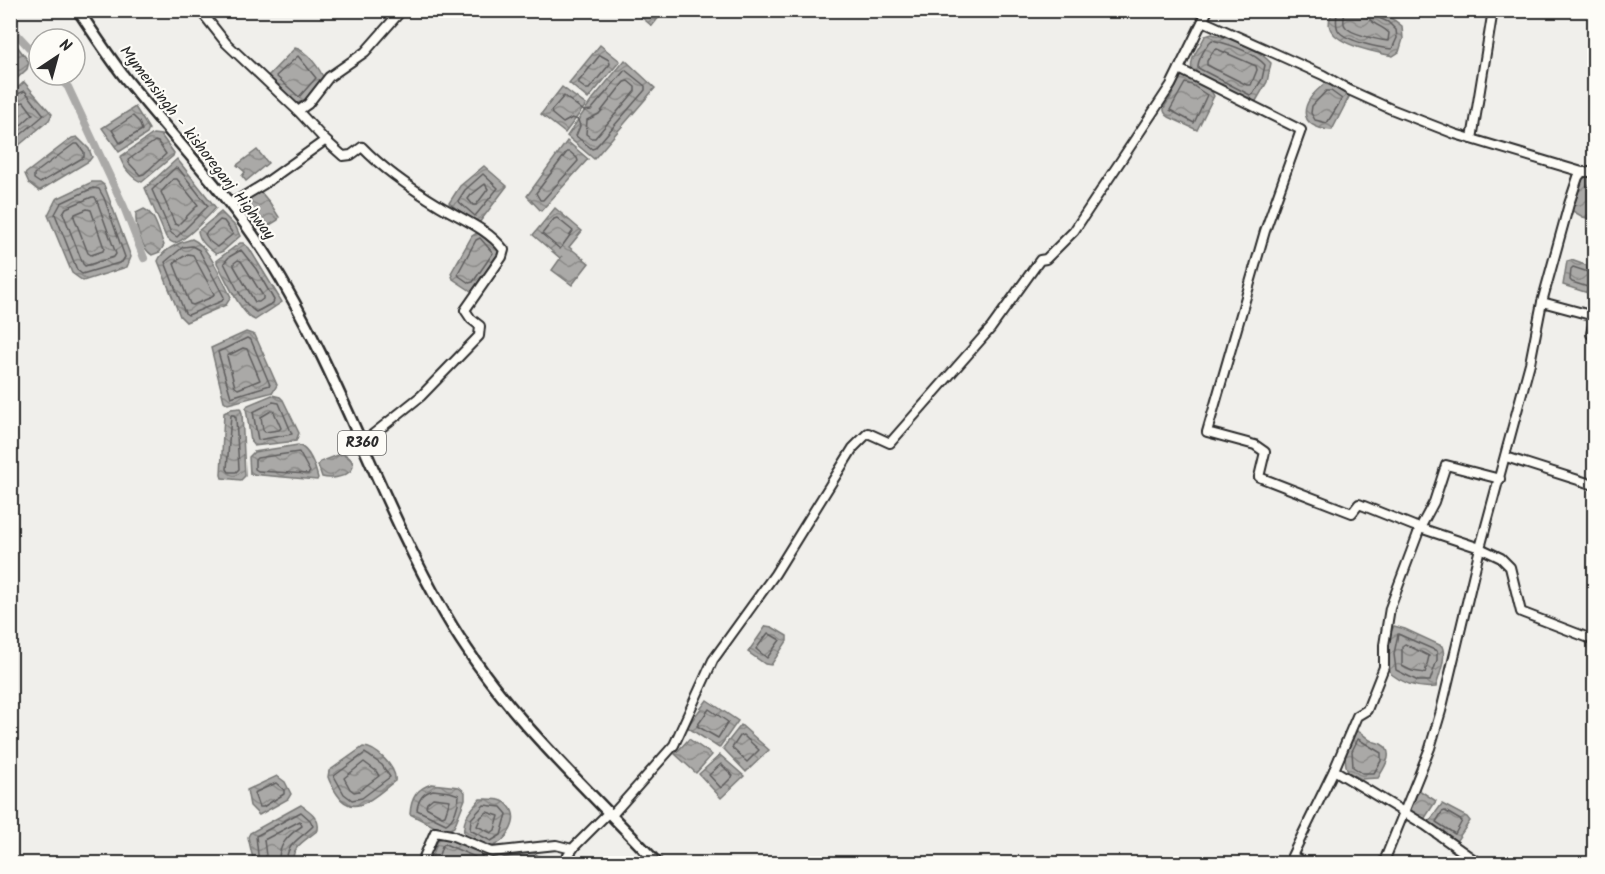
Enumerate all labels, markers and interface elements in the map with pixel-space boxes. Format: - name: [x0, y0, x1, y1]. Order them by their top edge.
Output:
- north arrow: [27, 27, 87, 87]
- text: N: [53, 33, 76, 59]
- street label: Mymensingh - kishoreganj Highway: [113, 40, 281, 246]
- road number: R360: [338, 431, 386, 455]

